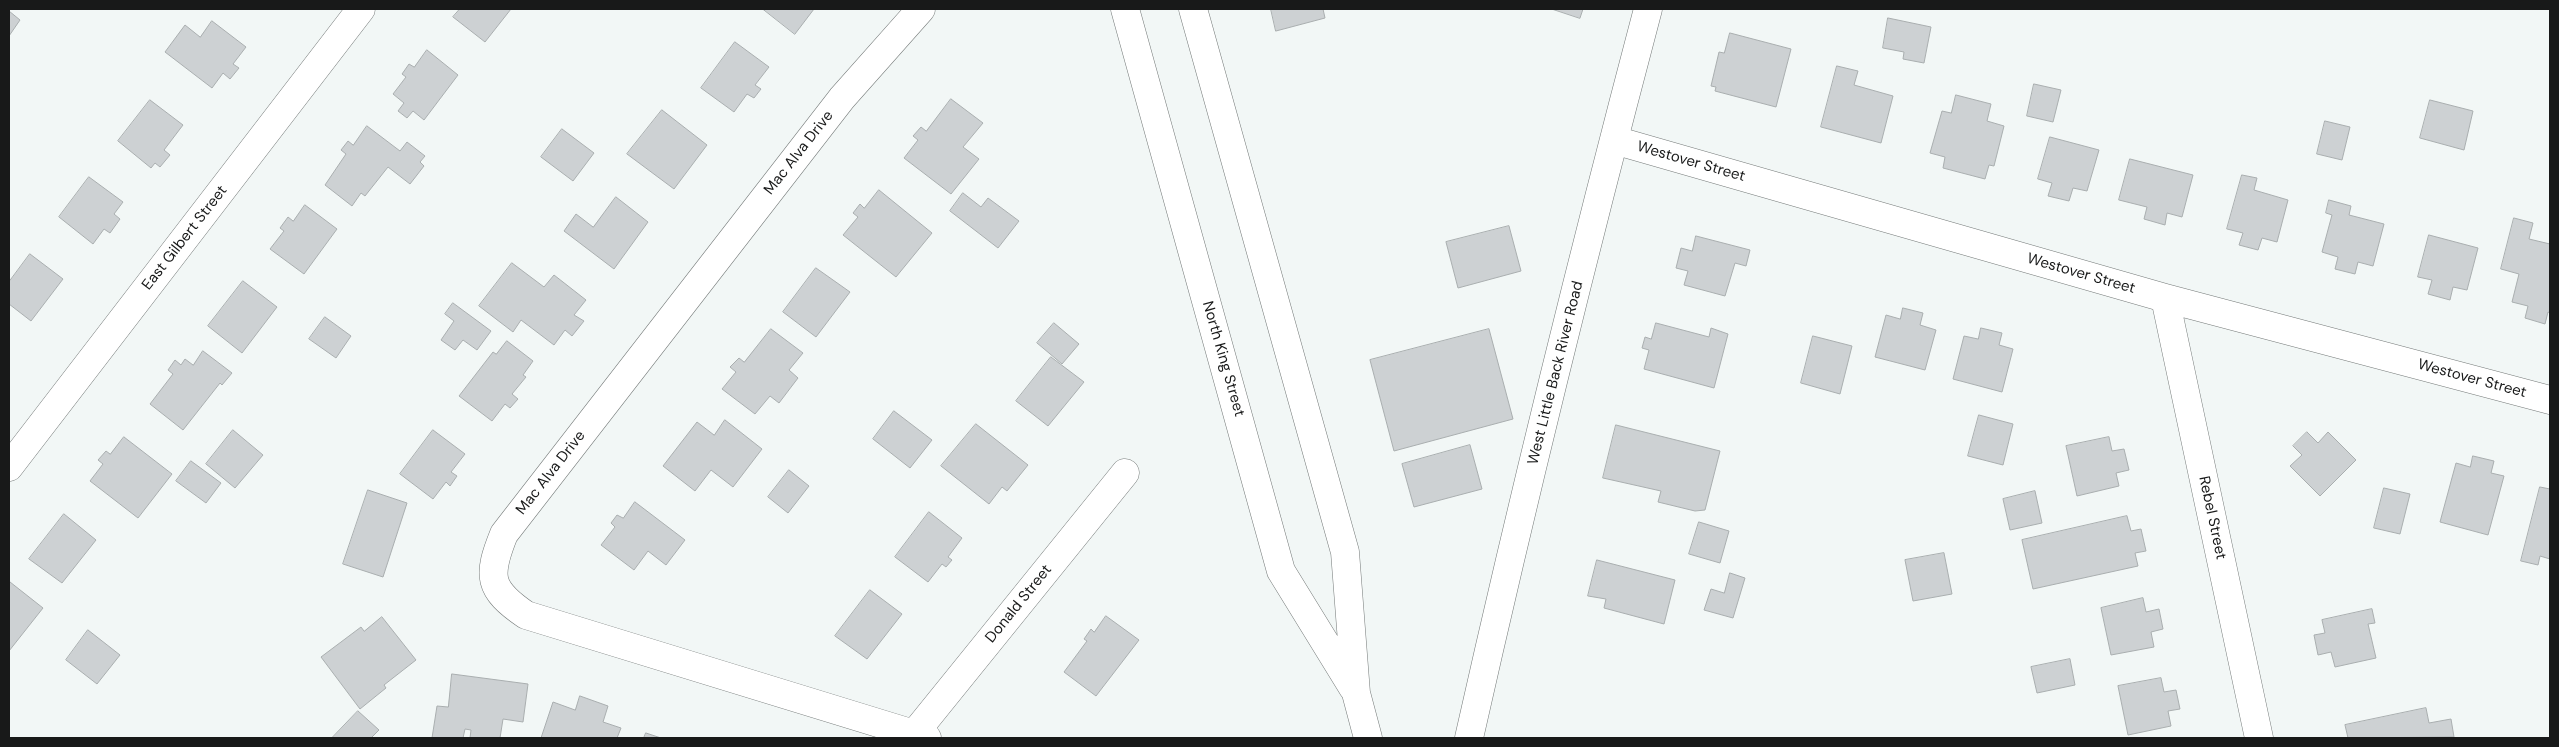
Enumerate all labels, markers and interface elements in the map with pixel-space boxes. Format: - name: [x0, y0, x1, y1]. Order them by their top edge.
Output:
- street label: Mac Alva Drive: [761, 107, 837, 199]
- street label: Westover Street: [1635, 138, 1747, 186]
- street label: East Gilbert Street: [139, 182, 231, 294]
- street label: Westover Street: [2025, 250, 2137, 298]
- street label: West Little Back River Road: [1524, 279, 1588, 467]
- street label: North King Street: [1198, 299, 1248, 419]
- street label: Westover Street: [2416, 356, 2528, 402]
- street label: Mac Alva Drive: [513, 427, 589, 519]
- street label: Rebel Street: [2194, 475, 2230, 561]
- street label: Donald Street: [982, 561, 1056, 647]

